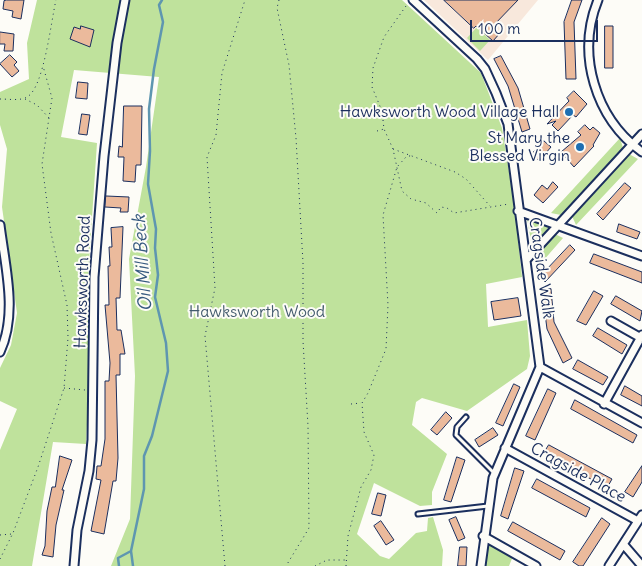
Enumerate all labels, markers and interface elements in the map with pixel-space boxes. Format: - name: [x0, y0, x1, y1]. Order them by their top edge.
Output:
- scale bar: [472, 10, 600, 42]
- text: 100 m: [478, 19, 520, 38]
- place label: Hawksworth Wood Village Hall: [340, 102, 559, 122]
- marker: Hawksworth Wood Village Hall: [563, 106, 575, 118]
- place label: St Mary the Blessed Virgin: [469, 128, 570, 166]
- marker: St Mary the Blessed Virgin: [574, 141, 586, 153]
- water label: Oil Mill Beck: [129, 214, 157, 312]
- street label: Hawksworth Road: [71, 215, 95, 349]
- street label: Cragside Walk: [524, 216, 558, 320]
- park label: Hawksworth Wood: [189, 302, 325, 322]
- street label: Cragside Place: [527, 439, 629, 507]

